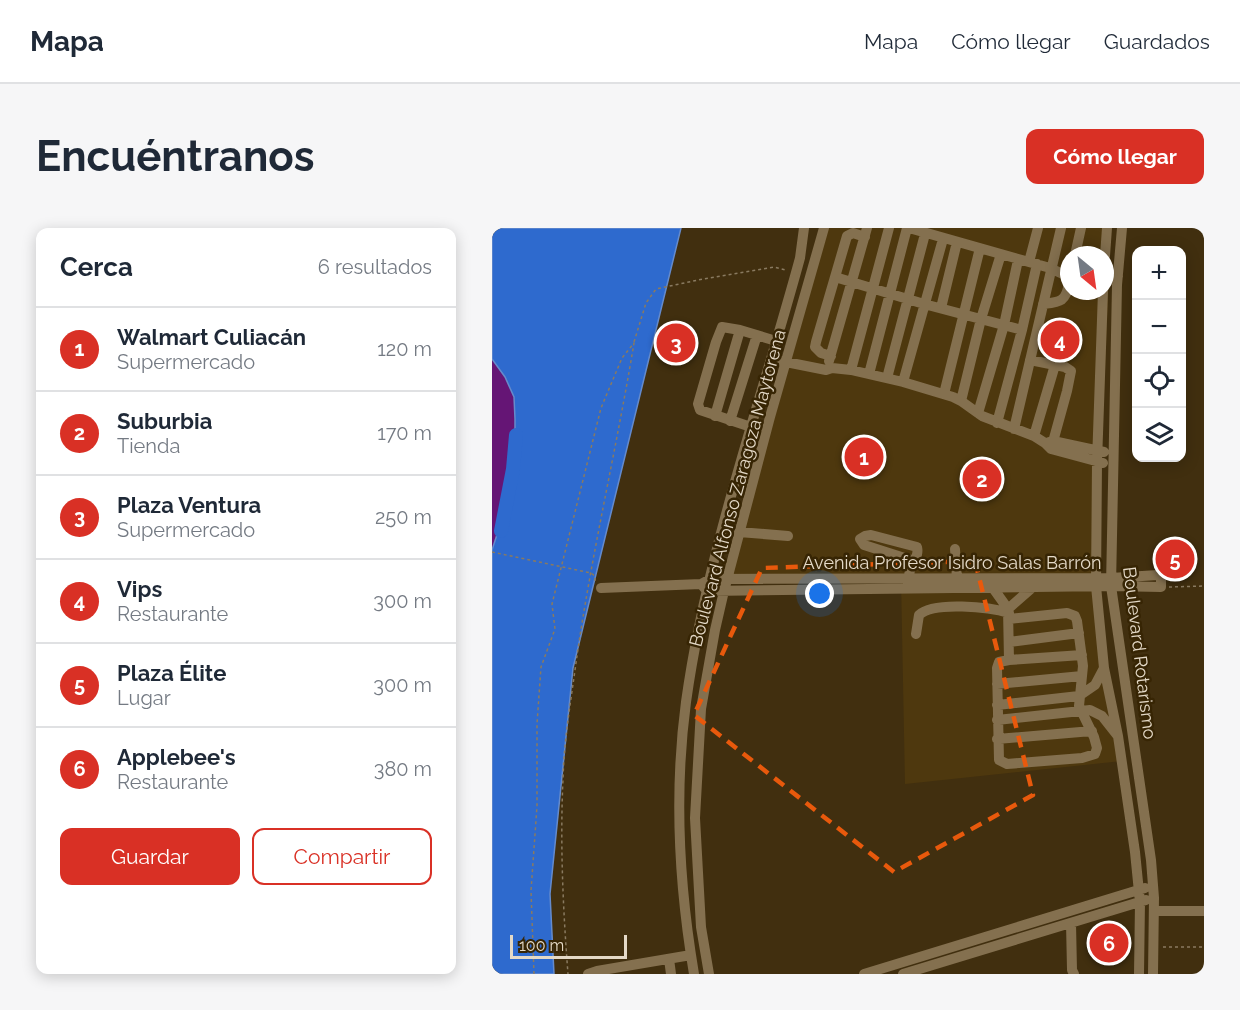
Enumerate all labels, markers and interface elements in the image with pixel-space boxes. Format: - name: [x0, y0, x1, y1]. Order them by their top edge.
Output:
- text: Mapa: [30, 25, 104, 58]
- text: Mapa: [864, 29, 918, 54]
- text: Cómo llegar: [951, 29, 1071, 54]
- text: Guardados: [1104, 29, 1210, 54]
- button: Cómo llegar: [1026, 129, 1204, 184]
- text: Encuéntranos: [36, 132, 315, 181]
- north arrow: [1060, 246, 1114, 300]
- map controls: [1132, 246, 1186, 462]
- button: +: [1132, 246, 1186, 300]
- text: Cerca: [60, 252, 133, 282]
- text: 6 resultados: [318, 255, 432, 279]
- button: −: [1132, 300, 1186, 354]
- pin: 4: [1040, 318, 1080, 362]
- pin: 3: [656, 320, 696, 366]
- text: Walmart Culiacán: [117, 324, 306, 350]
- street label: Boulevard Alfonso Zaragoza Maytorena: [684, 327, 790, 649]
- text: 1: [75, 337, 84, 361]
- text: 120 m: [377, 337, 432, 361]
- text: Supermercado: [117, 350, 255, 374]
- button: locate: [1132, 354, 1186, 408]
- text: Suburbia: [117, 408, 212, 434]
- button: layers: [1132, 408, 1186, 462]
- text: 2: [74, 421, 85, 445]
- text: 170 m: [377, 421, 432, 445]
- text: Tienda: [117, 434, 180, 458]
- pin: 1: [844, 434, 884, 480]
- pin: 2: [962, 456, 1002, 502]
- text: Plaza Ventura: [117, 492, 261, 518]
- text: 3: [74, 505, 85, 529]
- text: 250 m: [375, 505, 432, 529]
- text: Supermercado: [117, 518, 255, 542]
- pin: 5: [1156, 536, 1194, 582]
- street label: Avenida Profesor Isidro Salas Barrón: [803, 552, 1101, 573]
- street label: Boulevard Rotarismo: [1119, 566, 1161, 741]
- text: Vips: [117, 576, 162, 602]
- your location: [805, 579, 834, 608]
- text: 4: [74, 589, 85, 613]
- text: 300 m: [373, 589, 432, 613]
- text: Restaurante: [117, 602, 228, 626]
- text: Plaza Élite: [117, 660, 226, 686]
- text: 5: [74, 673, 85, 697]
- text: 300 m: [373, 673, 432, 697]
- text: Lugar: [117, 686, 171, 710]
- text: Applebee's: [117, 744, 236, 770]
- text: 6: [73, 757, 86, 781]
- text: 380 m: [374, 757, 432, 781]
- text: Restaurante: [117, 770, 228, 794]
- button: Guardar: [60, 828, 240, 885]
- button: Compartir: [252, 828, 432, 885]
- pin: 6: [1090, 920, 1128, 966]
- scale bar: [510, 932, 627, 960]
- text: 100 m: [519, 936, 564, 955]

